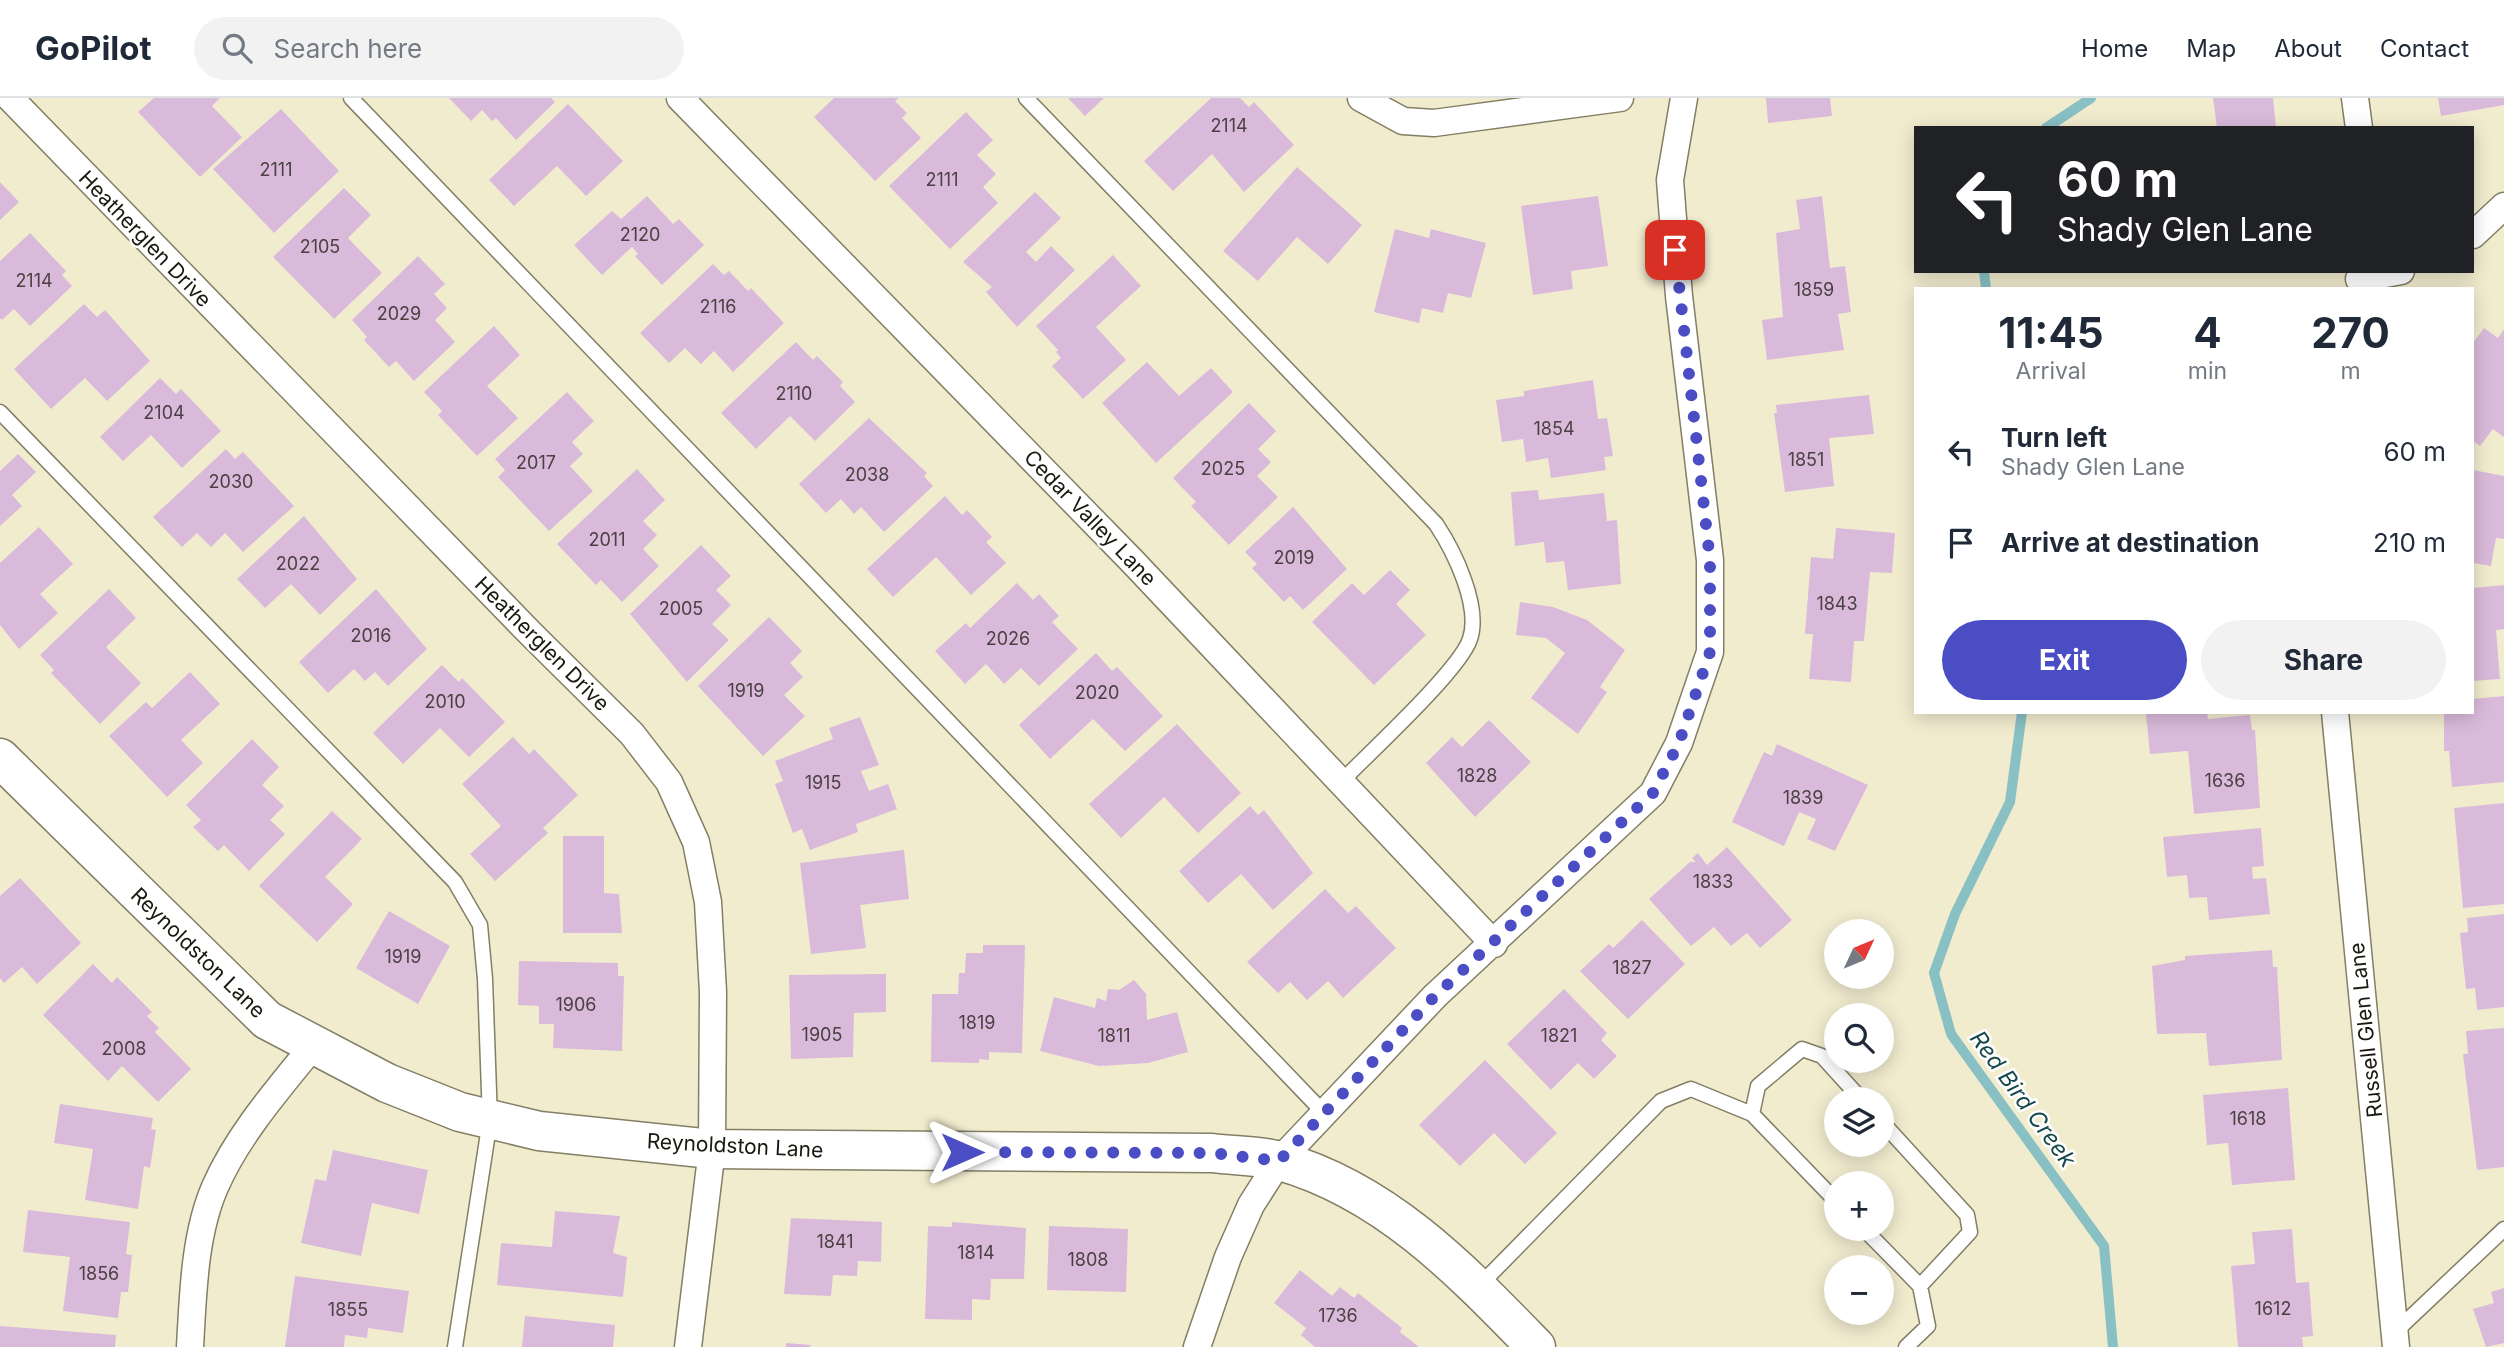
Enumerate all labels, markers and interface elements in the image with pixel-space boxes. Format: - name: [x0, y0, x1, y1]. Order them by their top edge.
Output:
- search box: [194, 17, 684, 80]
- text: GoPilot: [35, 28, 152, 68]
- icon: search: [218, 29, 256, 67]
- text: Search here: [274, 33, 422, 64]
- text: Home: [2081, 34, 2148, 63]
- text: Map: [2186, 34, 2236, 63]
- text: About: [2274, 34, 2342, 63]
- text: Contact: [2380, 34, 2469, 63]
- house number: 2114: [1210, 115, 1248, 136]
- text: 60 m: [2057, 150, 2178, 209]
- icon: left: [1942, 154, 2033, 245]
- house number: 2111: [260, 159, 292, 180]
- street label: Heatherglen Drive: [74, 165, 217, 312]
- house number: 2111: [926, 169, 958, 190]
- text: Shady Glen Lane: [2057, 210, 2313, 249]
- pin: [1645, 220, 1705, 280]
- house number: 2120: [620, 224, 660, 245]
- icon: arrive: [1656, 231, 1694, 269]
- house number: 2105: [300, 236, 340, 257]
- house number: 2114: [15, 270, 53, 291]
- house number: 1859: [1794, 279, 1834, 300]
- house number: 2116: [700, 296, 736, 317]
- house number: 2029: [377, 303, 421, 324]
- text: 11:45: [1998, 307, 2104, 358]
- text: 4: [2193, 307, 2222, 358]
- text: 270: [2311, 307, 2390, 358]
- text: Arrival: [2016, 357, 2086, 385]
- text: min: [2188, 357, 2227, 385]
- text: m: [2340, 357, 2361, 385]
- house number: 2110: [776, 383, 812, 404]
- house number: 2104: [143, 402, 185, 423]
- house number: 1854: [1533, 418, 1575, 439]
- text: Turn left: [2001, 422, 2107, 453]
- icon: left: [1942, 433, 1980, 471]
- text: 60 m: [2383, 436, 2446, 467]
- street label: Cedar Valley Lane: [1019, 444, 1162, 591]
- house number: 1851: [1788, 449, 1824, 470]
- house number: 2017: [516, 452, 556, 473]
- text: Shady Glen Lane: [2001, 453, 2185, 481]
- house number: 2025: [1201, 458, 1245, 479]
- house number: 2038: [845, 464, 889, 485]
- house number: 2030: [209, 471, 253, 492]
- icon: arrive: [1942, 524, 1980, 562]
- text: Arrive at destination: [2001, 527, 2260, 558]
- text: 210 m: [2373, 527, 2446, 558]
- house number: 2011: [589, 529, 625, 550]
- house number: 2019: [1274, 547, 1314, 568]
- house number: 2022: [276, 553, 320, 574]
- street label: Heatherglen Drive: [470, 571, 615, 716]
- house number: 1843: [1816, 593, 1858, 614]
- house number: 2005: [659, 598, 703, 619]
- button: Exit: [1942, 620, 2187, 700]
- button: Share: [2201, 620, 2446, 700]
- house number: 2016: [351, 625, 391, 646]
- house number: 2026: [986, 628, 1030, 649]
- house number: 1919: [728, 680, 764, 701]
- house number: 2020: [1075, 682, 1119, 703]
- house number: 2010: [424, 691, 466, 712]
- house number: 1828: [1457, 765, 1497, 786]
- house number: 1636: [2205, 770, 2245, 791]
- house number: 1915: [805, 772, 841, 793]
- house number: 1839: [1783, 787, 1823, 808]
- house number: 1833: [1693, 871, 1733, 892]
- street label: Reynoldston Lane: [126, 882, 271, 1023]
- north arrow: [1824, 919, 1894, 989]
- map controls: [1824, 919, 1894, 1325]
- street label: Russell Glen Lane: [2344, 941, 2387, 1119]
- house number: 1919: [385, 946, 421, 967]
- house number: 1827: [1612, 957, 1652, 978]
- house number: 1906: [555, 994, 597, 1015]
- button: search: [1824, 1003, 1894, 1073]
- house number: 1819: [959, 1012, 995, 1033]
- house number: 1905: [802, 1024, 842, 1045]
- house number: 1811: [1097, 1025, 1131, 1046]
- house number: 1821: [1541, 1025, 1577, 1046]
- water label: Red Bird Creek: [1964, 1025, 2082, 1173]
- house number: 2008: [102, 1038, 146, 1059]
- button: layers: [1824, 1087, 1894, 1157]
- house number: 1618: [2230, 1108, 2266, 1129]
- position arrow: [925, 1115, 999, 1189]
- street label: Reynoldston Lane: [646, 1128, 824, 1163]
- button: +: [1824, 1171, 1894, 1241]
- house number: 1841: [816, 1231, 854, 1252]
- house number: 1814: [957, 1242, 995, 1263]
- house number: 1808: [1068, 1249, 1108, 1270]
- button: −: [1824, 1255, 1894, 1325]
- house number: 1856: [79, 1263, 119, 1284]
- house number: 1612: [2255, 1298, 2291, 1319]
- house number: 1855: [328, 1299, 368, 1320]
- house number: 1736: [1318, 1305, 1358, 1326]

